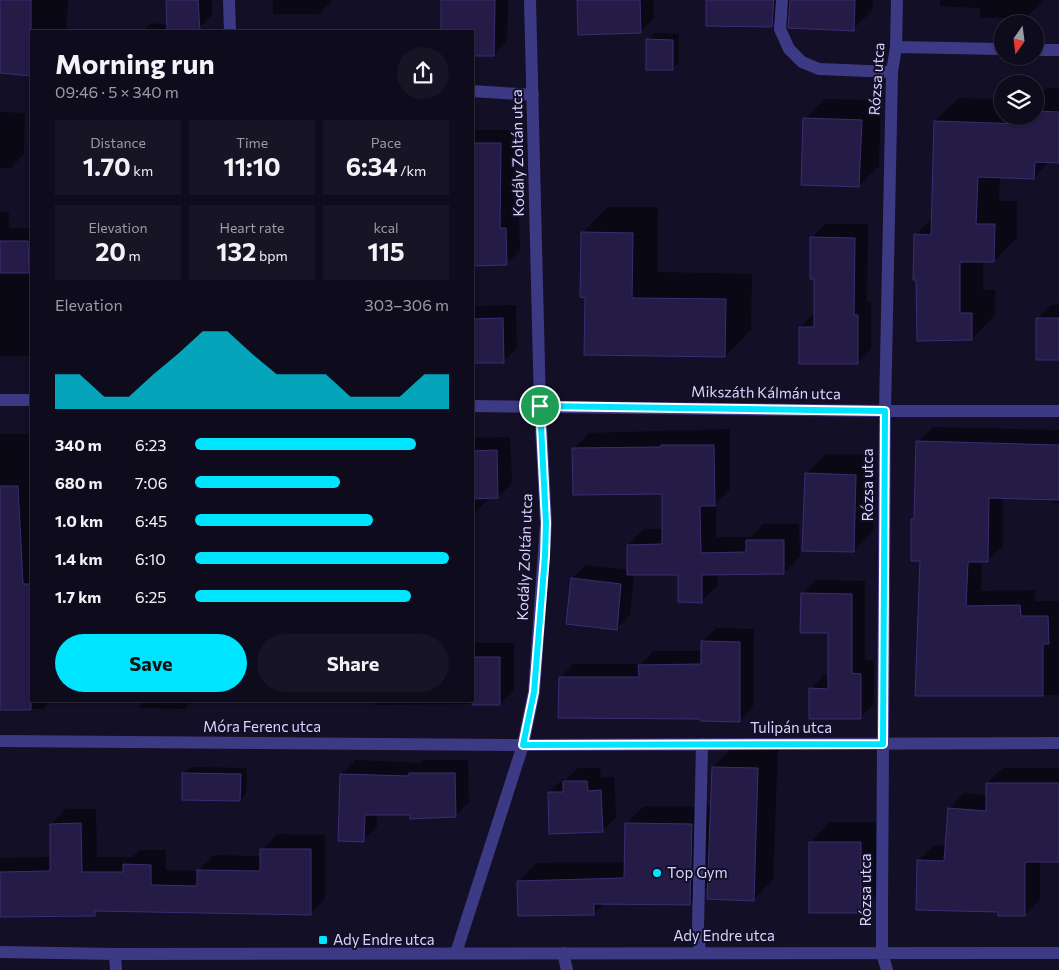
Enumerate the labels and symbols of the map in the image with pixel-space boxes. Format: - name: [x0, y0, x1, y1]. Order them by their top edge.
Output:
- north arrow: [994, 15, 1044, 65]
- street label: Rózsa utca: [864, 42, 888, 116]
- street label: Kodály Zoltán utca: [507, 89, 527, 217]
- street label: Mikszáth Kálmán utca: [691, 382, 841, 402]
- pin: [519, 385, 561, 427]
- street label: Rózsa utca: [858, 448, 876, 522]
- street label: Kodály Zoltán utca: [513, 493, 535, 621]
- street label: Móra Ferenc utca: [203, 717, 321, 735]
- street label: Tulipán utca: [750, 718, 832, 736]
- street label: Rózsa utca: [856, 853, 874, 927]
- place label: Top Gym: [667, 863, 728, 881]
- marker: Top Gym: [651, 867, 663, 879]
- street label: Ady Endre utca: [673, 926, 775, 944]
- place label: Ady Endre utca: [333, 930, 435, 948]
- marker: Ady Endre utca: [317, 934, 329, 946]

